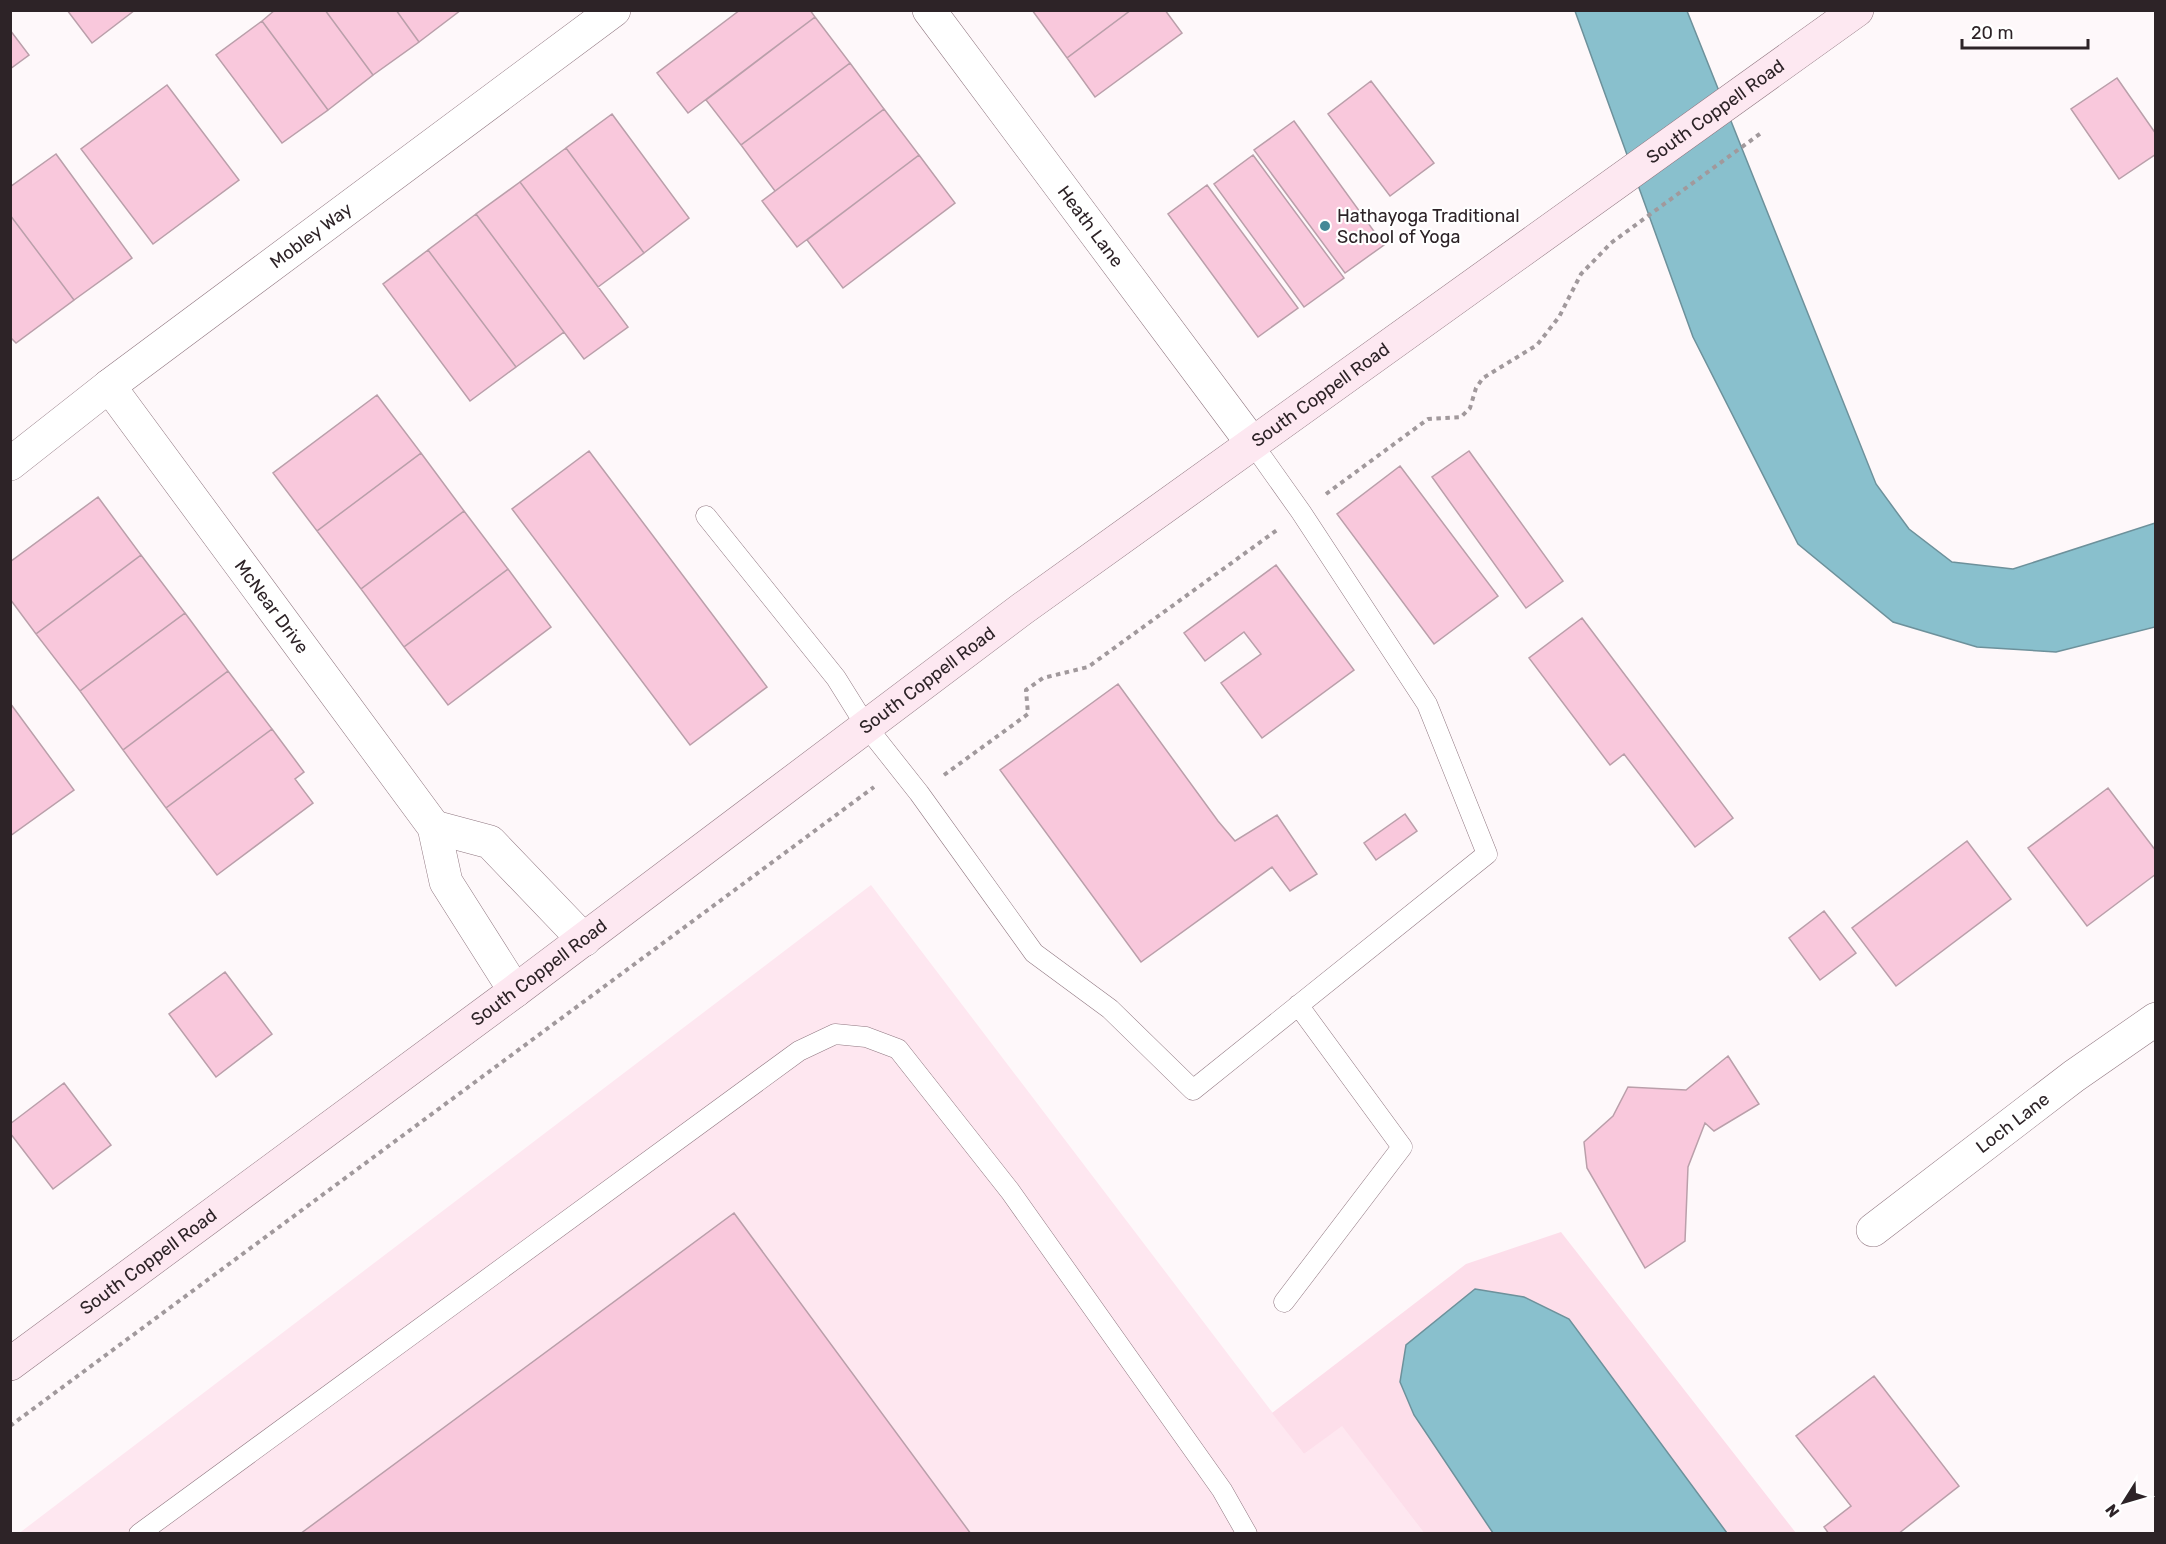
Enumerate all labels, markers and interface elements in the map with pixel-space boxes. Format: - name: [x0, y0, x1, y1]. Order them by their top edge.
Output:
- scale bar: [1962, 12, 2088, 50]
- text: 20 m: [1971, 22, 2013, 44]
- street label: South Coppell Road: [1642, 55, 1789, 168]
- street label: Heath Lane: [1053, 181, 1128, 272]
- street label: Mobley Way: [266, 198, 357, 273]
- place label: Hathayoga Traditional School of Yoga: [1337, 205, 1520, 248]
- marker: Hathayoga Traditional School of Yoga: [1318, 219, 1332, 233]
- street label: South Coppell Road: [1247, 338, 1394, 452]
- street label: McNear Drive: [230, 555, 313, 658]
- street label: South Coppell Road: [855, 622, 1000, 739]
- street label: South Coppell Road: [467, 915, 611, 1031]
- street label: Loch Lane: [1972, 1088, 2054, 1158]
- street label: South Coppell Road: [76, 1204, 221, 1320]
- north arrow: [2094, 1472, 2154, 1532]
- text: N: [2101, 1500, 2123, 1521]

